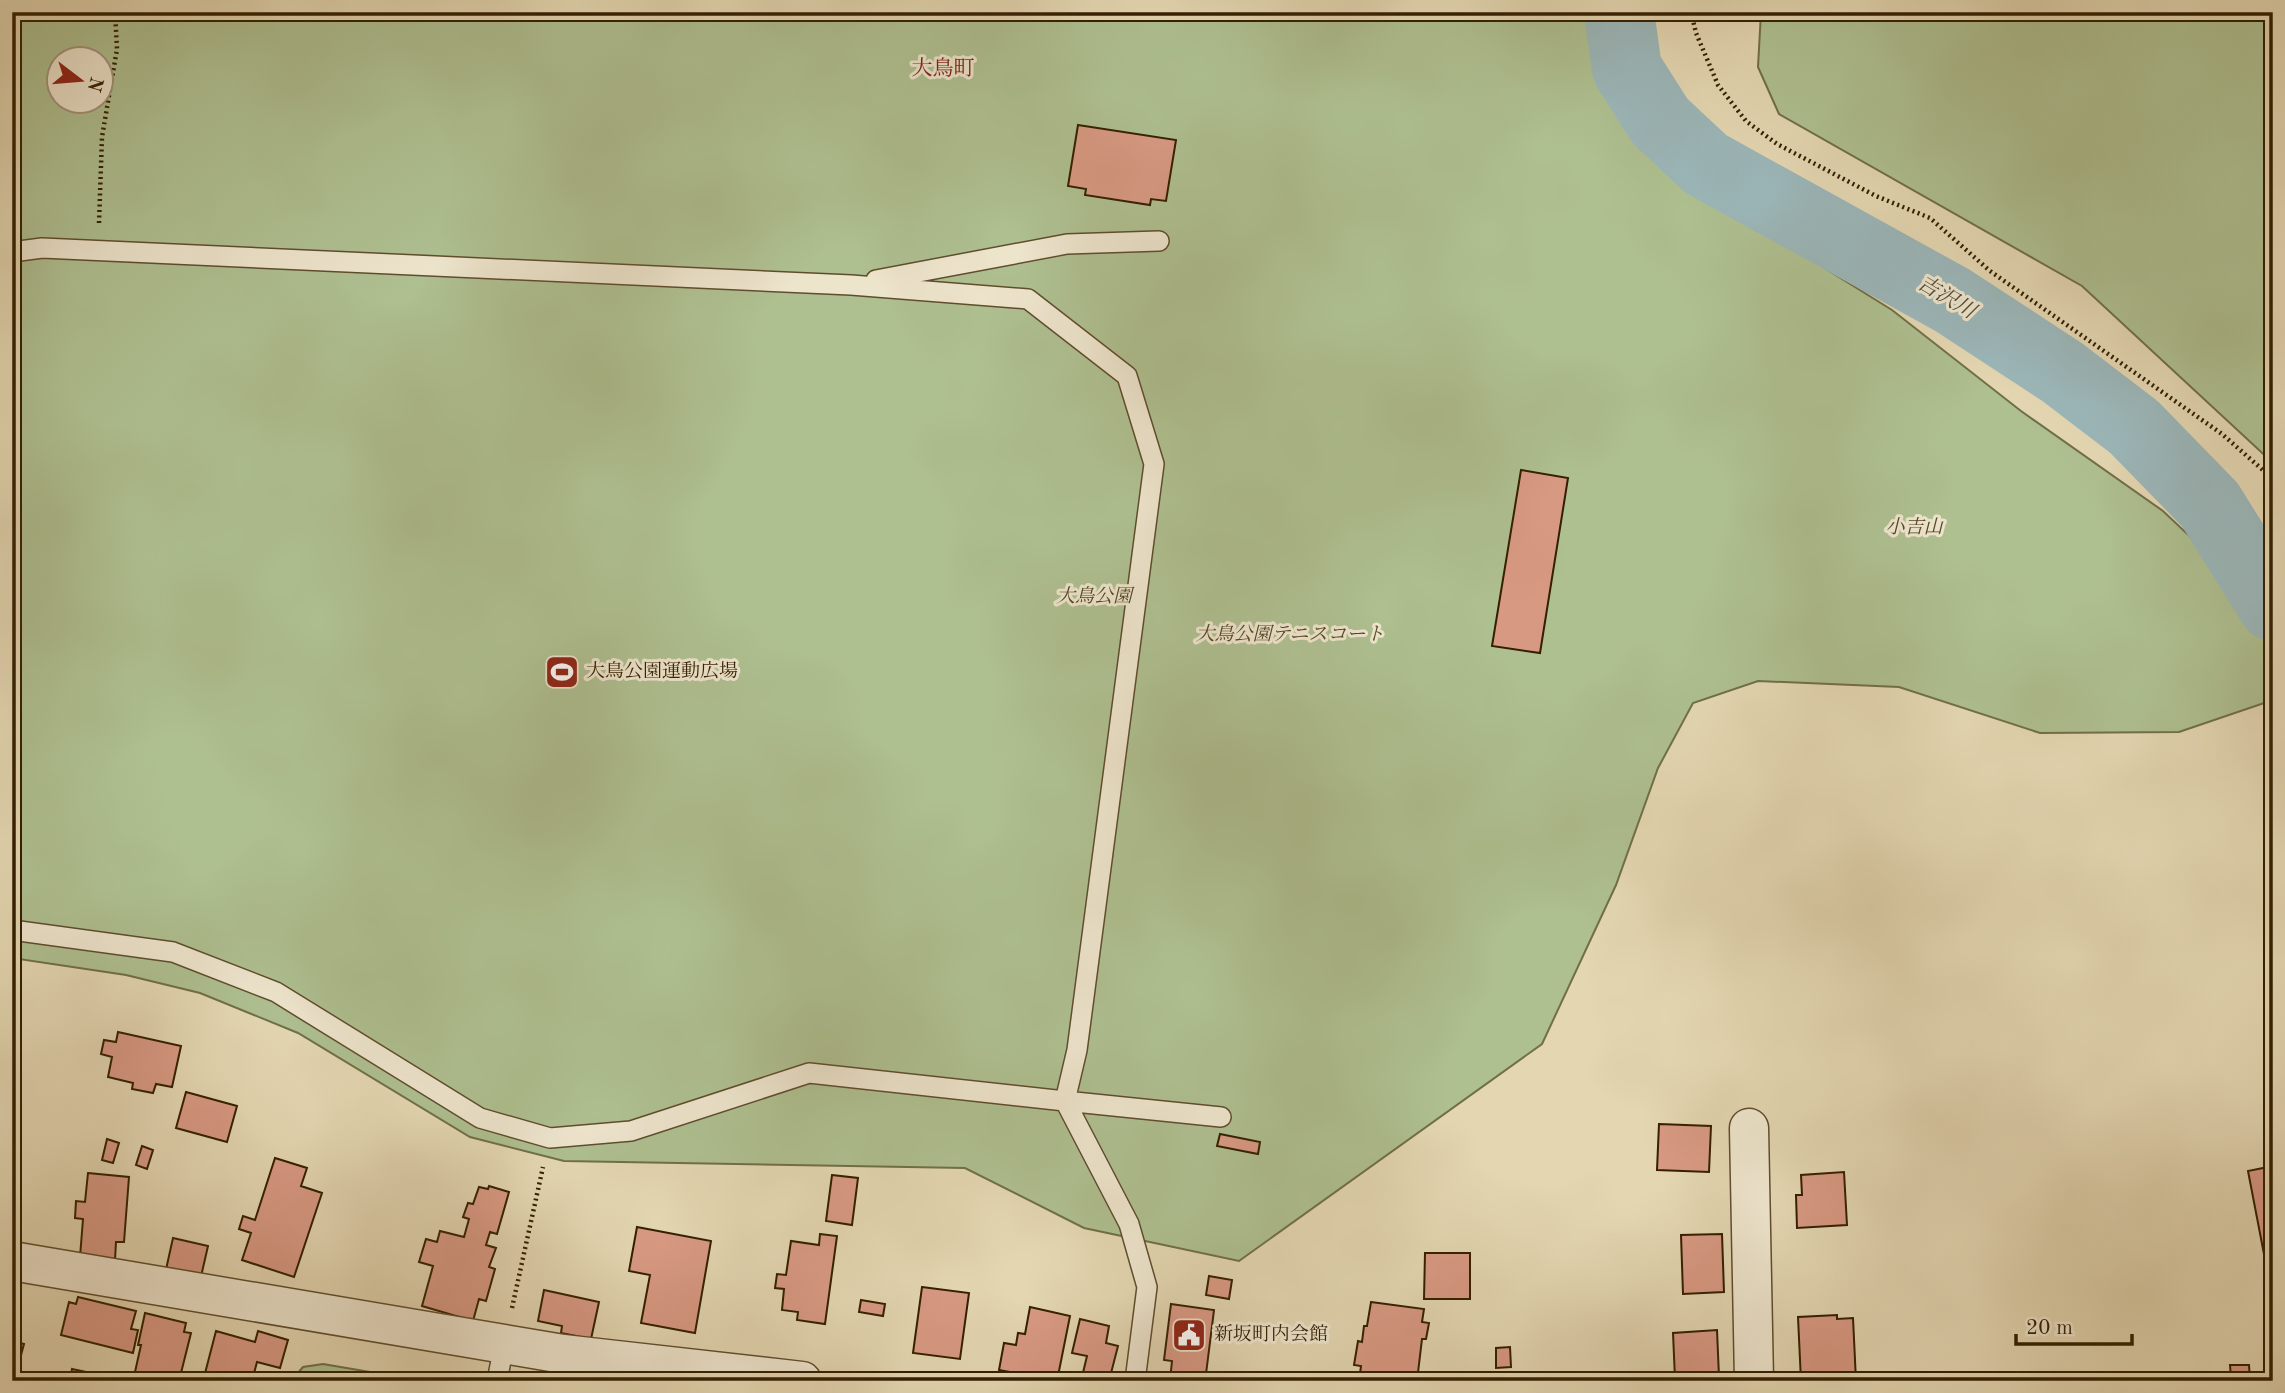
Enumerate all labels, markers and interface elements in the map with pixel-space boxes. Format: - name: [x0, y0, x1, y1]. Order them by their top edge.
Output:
- north arrow: [46, 46, 116, 116]
- district label: 大鳥町: [912, 57, 975, 80]
- text: N: [83, 74, 105, 94]
- water label: 吉沢川: [1914, 271, 1981, 324]
- park label: 小吉山: [1885, 517, 1944, 538]
- park label: 大鳥公園: [1056, 585, 1135, 607]
- park label: 大鳥公園テニスコート: [1195, 623, 1385, 645]
- sports icon: 大鳥公園運動広場: [543, 653, 581, 691]
- place label: 大鳥公園運動広場: [586, 660, 738, 682]
- scale bar: [2016, 1302, 2131, 1346]
- public building icon: 新坂町内会館: [1170, 1316, 1208, 1354]
- text: 20 m: [2026, 1318, 2073, 1339]
- place label: 新坂町内会館: [1214, 1323, 1328, 1345]

